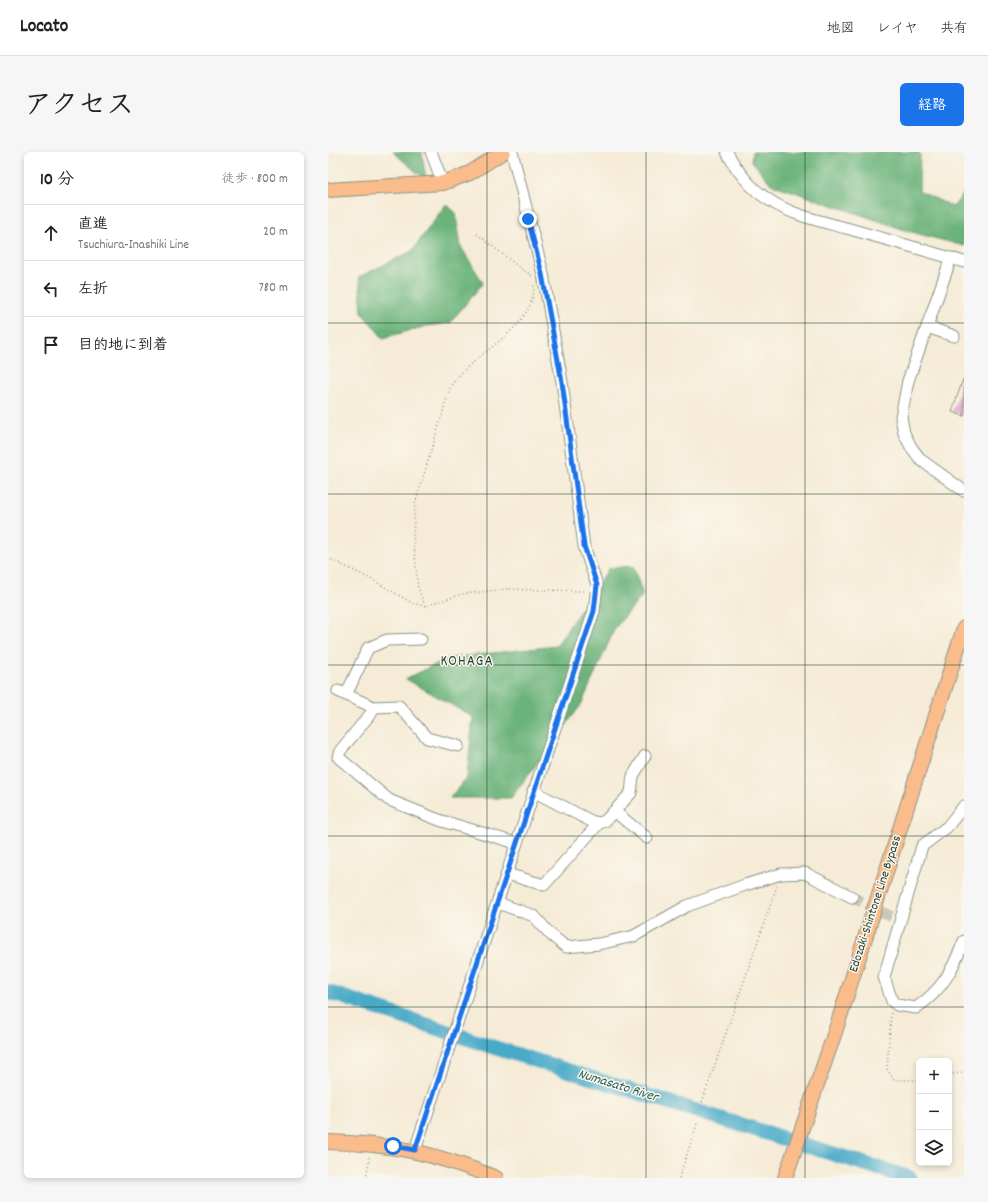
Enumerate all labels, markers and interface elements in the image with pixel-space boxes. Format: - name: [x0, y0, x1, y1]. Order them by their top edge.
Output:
- text: Locato: [20, 14, 68, 41]
- text: 地図: [827, 19, 855, 39]
- text: レイヤ: [877, 19, 918, 39]
- text: 共有: [940, 19, 968, 39]
- button: 経路: [900, 83, 964, 126]
- text: アクセス: [24, 88, 134, 128]
- text: 10 分: [40, 169, 74, 193]
- text: 徒歩 · 800 m: [222, 170, 288, 189]
- route end: [519, 210, 537, 228]
- text: 直進: [78, 214, 108, 236]
- icon: ahead: [40, 222, 62, 244]
- text: 20 m: [263, 223, 288, 242]
- text: Tsuchiura-Inashiki Line: [78, 236, 189, 255]
- icon: left: [40, 278, 62, 300]
- text: 左折: [78, 279, 108, 301]
- text: 780 m: [259, 279, 288, 298]
- icon: arrive: [40, 334, 62, 356]
- text: 目的地に到着: [78, 335, 168, 357]
- district label: KOHAGA: [440, 651, 494, 673]
- street label: Edozaki-Shintone Line Bypass: [845, 833, 907, 975]
- map controls: [916, 1058, 952, 1166]
- button: +: [916, 1058, 952, 1094]
- water label: Numasato River: [575, 1064, 662, 1108]
- button: −: [916, 1094, 952, 1130]
- button: layers: [916, 1130, 952, 1166]
- route start: [384, 1137, 402, 1155]

